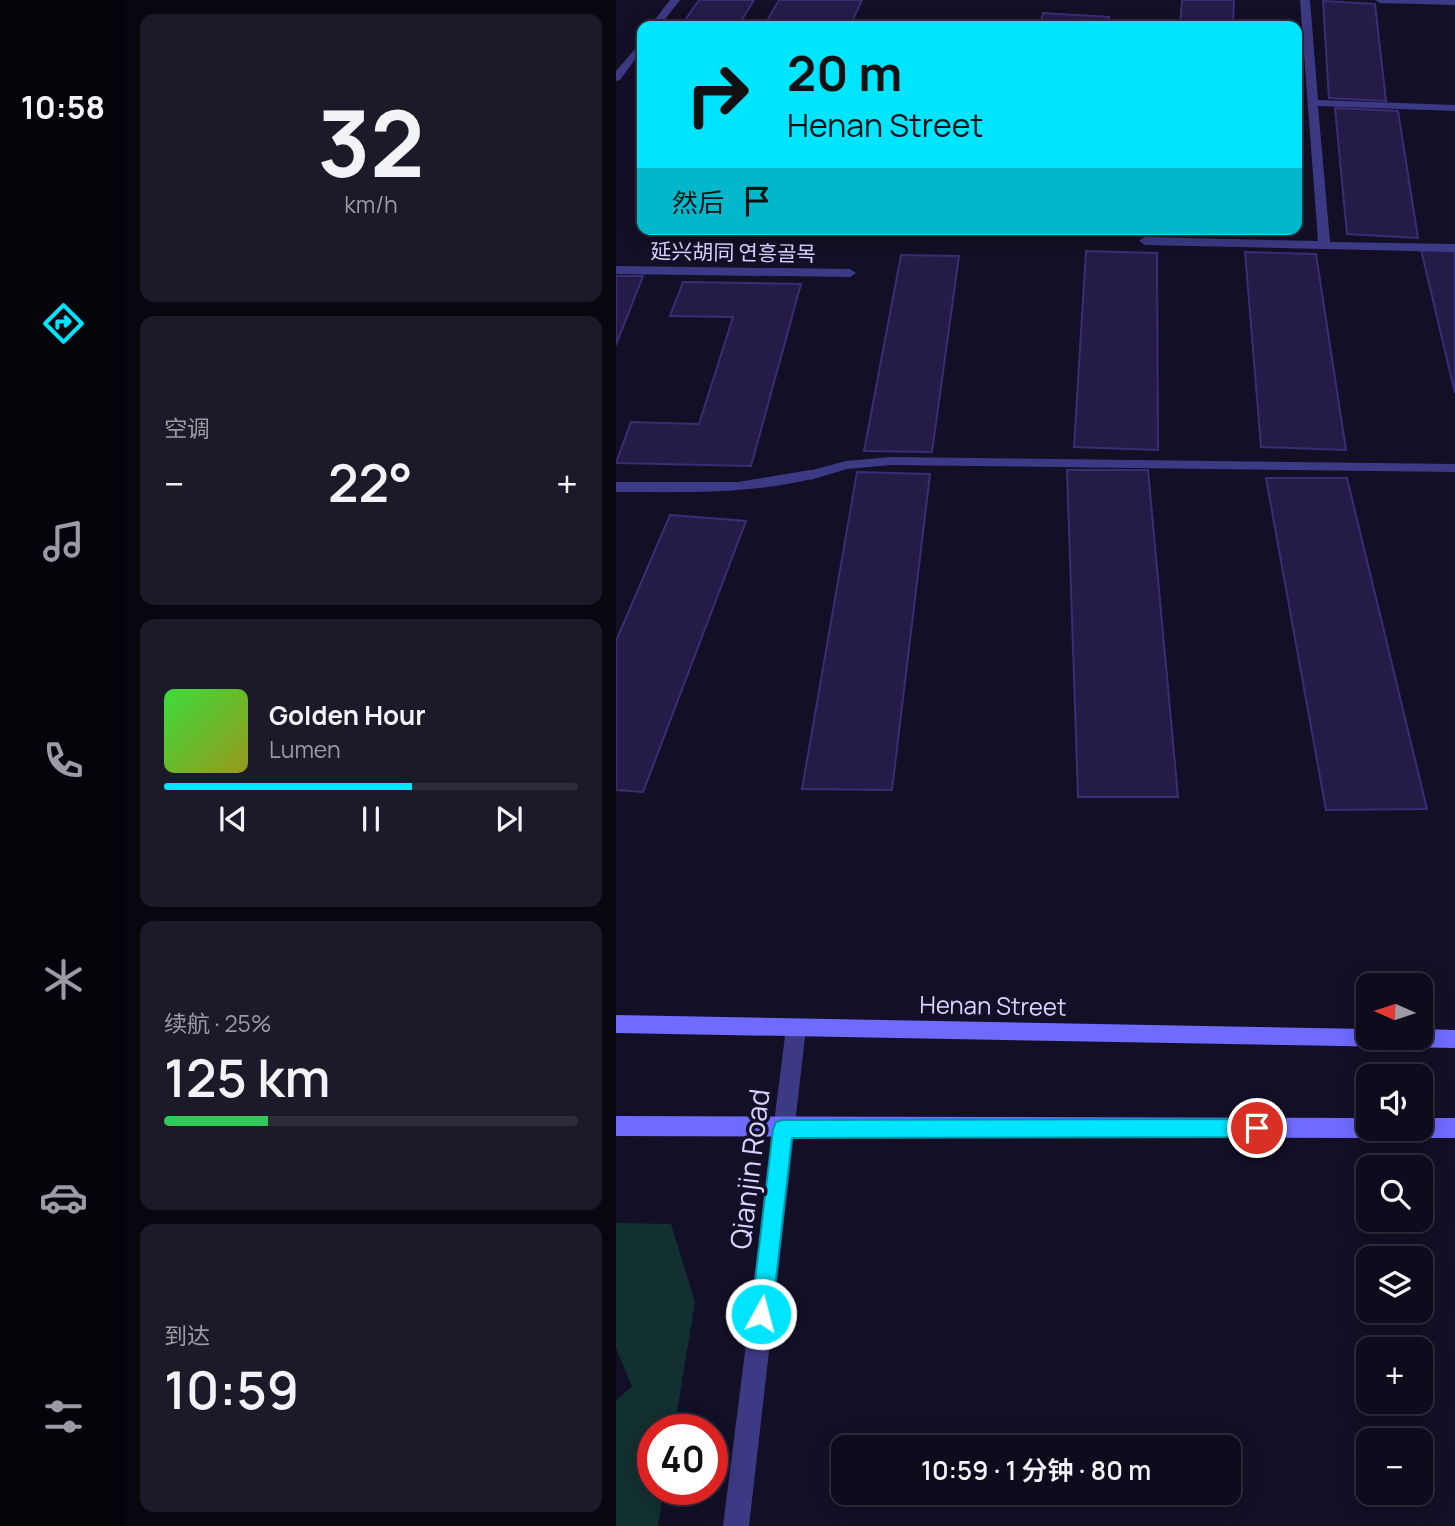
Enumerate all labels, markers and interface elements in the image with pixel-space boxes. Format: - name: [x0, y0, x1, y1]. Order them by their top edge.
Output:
- text: 20 m: [787, 39, 902, 106]
- icon: right: [672, 49, 763, 140]
- text: 32: [317, 80, 425, 204]
- text: 10:58: [21, 85, 105, 129]
- text: Henan Street: [787, 103, 983, 147]
- icon: arrive: [738, 182, 776, 220]
- text: 然后: [672, 184, 724, 220]
- text: km/h: [344, 188, 398, 220]
- street label: 延兴胡同 연흥골목: [650, 237, 816, 267]
- icon: directions: [39, 299, 88, 348]
- text: 空调: [164, 412, 210, 444]
- text: 22°: [328, 447, 413, 518]
- text: −: [164, 457, 185, 509]
- text: +: [556, 457, 578, 509]
- icon: music: [39, 517, 88, 566]
- text: Golden Hour: [269, 697, 426, 733]
- text: Lumen: [269, 733, 341, 765]
- icon: phone: [39, 736, 88, 785]
- icon: previous: [214, 800, 252, 838]
- icon: pause: [352, 800, 390, 838]
- icon: next: [490, 800, 528, 838]
- icon: climate: [39, 955, 88, 1004]
- north arrow: [1356, 973, 1433, 1050]
- map controls: [1356, 973, 1433, 1505]
- street label: Henan Street: [919, 987, 1067, 1023]
- text: 续航 · 25%: [164, 1007, 272, 1039]
- text: 125 km: [164, 1042, 330, 1113]
- button: sound: [1356, 1064, 1433, 1141]
- street label: Qianjin Road: [720, 1087, 778, 1251]
- pin: [1227, 1098, 1287, 1158]
- icon: arrive: [1238, 1109, 1276, 1147]
- button: search: [1356, 1155, 1433, 1232]
- icon: car: [39, 1173, 88, 1222]
- button: layers: [1356, 1246, 1433, 1323]
- position arrow: [724, 1277, 798, 1351]
- text: 到达: [164, 1319, 210, 1351]
- button: +: [1356, 1337, 1433, 1414]
- text: 10:59: [164, 1354, 299, 1425]
- icon: filters: [39, 1392, 88, 1441]
- speed limit sign: 40: [637, 1414, 728, 1505]
- button: −: [1356, 1428, 1433, 1505]
- text: 10:59 · 1 分钟 · 80 m: [921, 1452, 1151, 1488]

